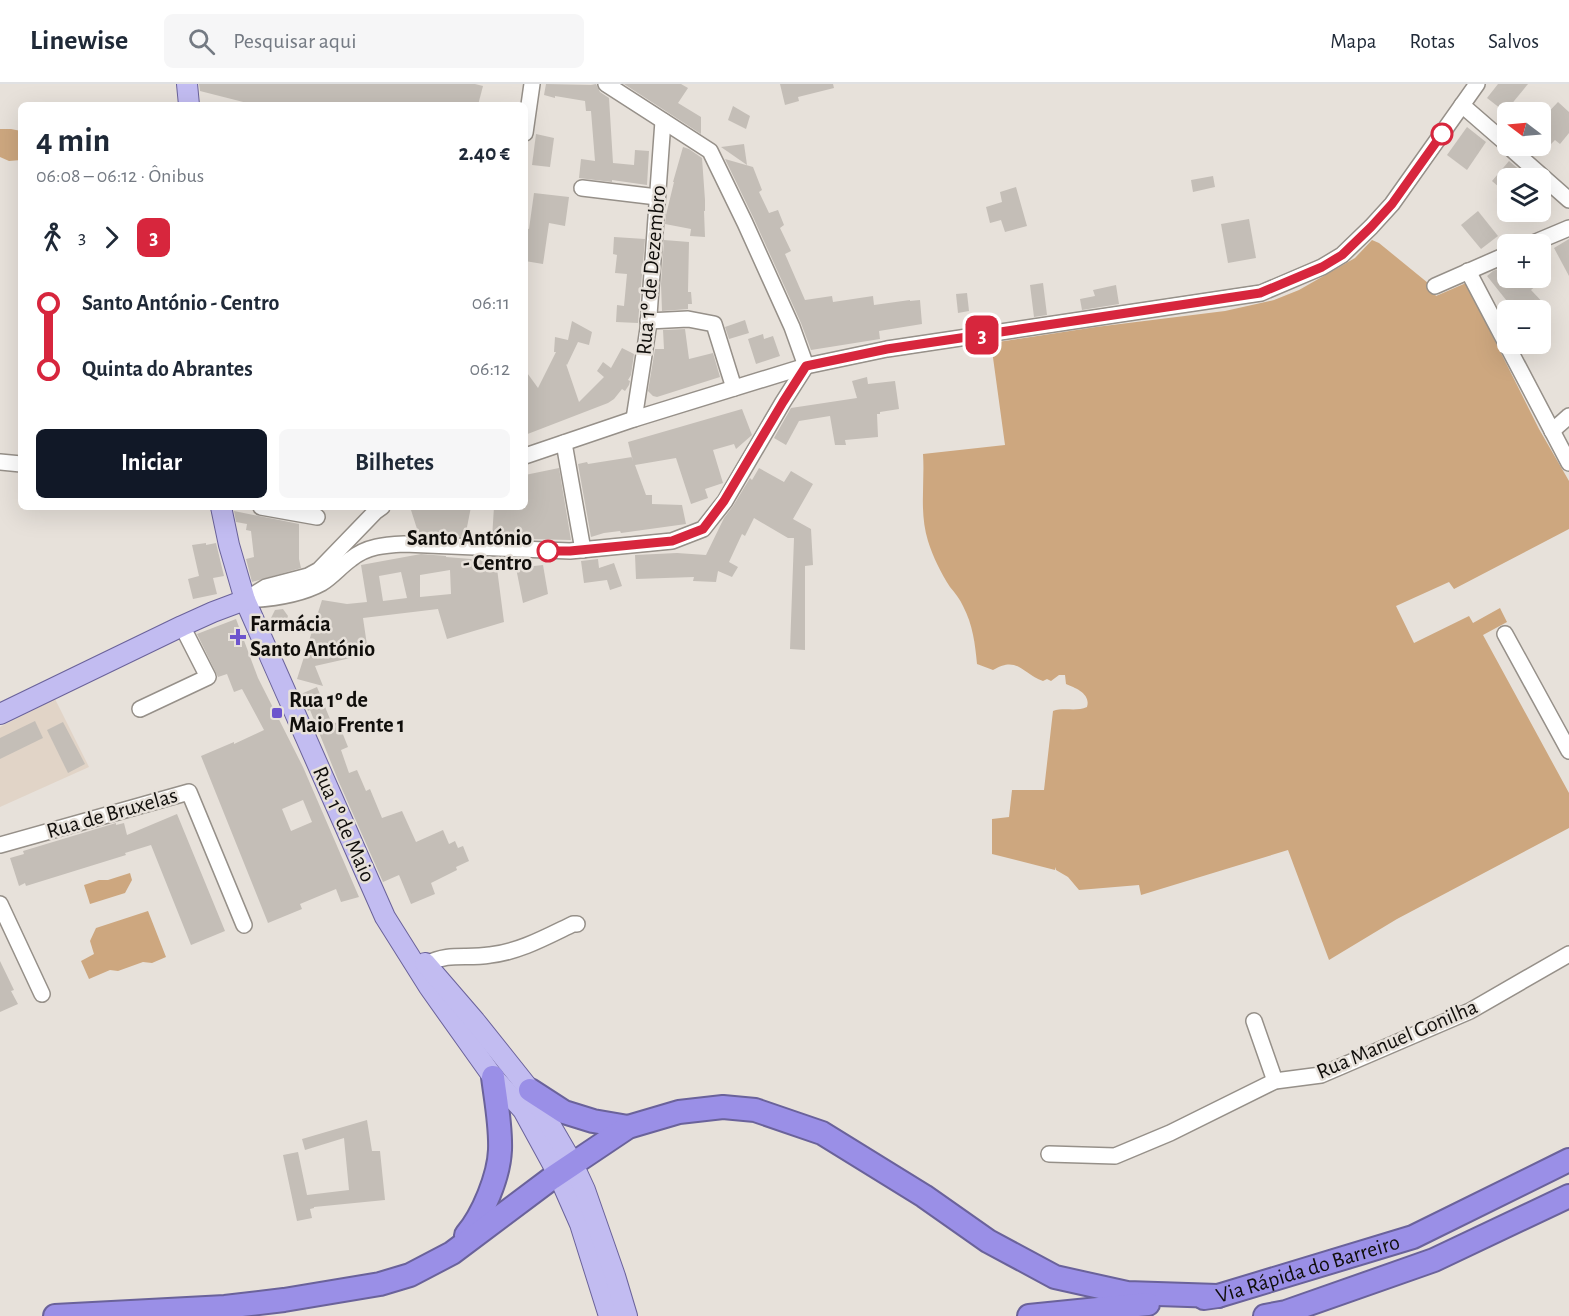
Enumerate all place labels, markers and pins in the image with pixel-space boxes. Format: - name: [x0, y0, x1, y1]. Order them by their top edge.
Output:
- unlabelled marker: [1431, 123, 1453, 145]
- place label: Santo António - Centro: [407, 527, 532, 574]
- marker: Santo António - Centro: [537, 540, 559, 562]
- place label: Farmácia Santo António: [250, 613, 375, 660]
- marker: Farmácia Santo António: [231, 630, 245, 644]
- place label: Rua 1º de Maio Frente 1: [289, 689, 405, 736]
- marker: Rua 1º de Maio Frente 1: [270, 706, 284, 720]

